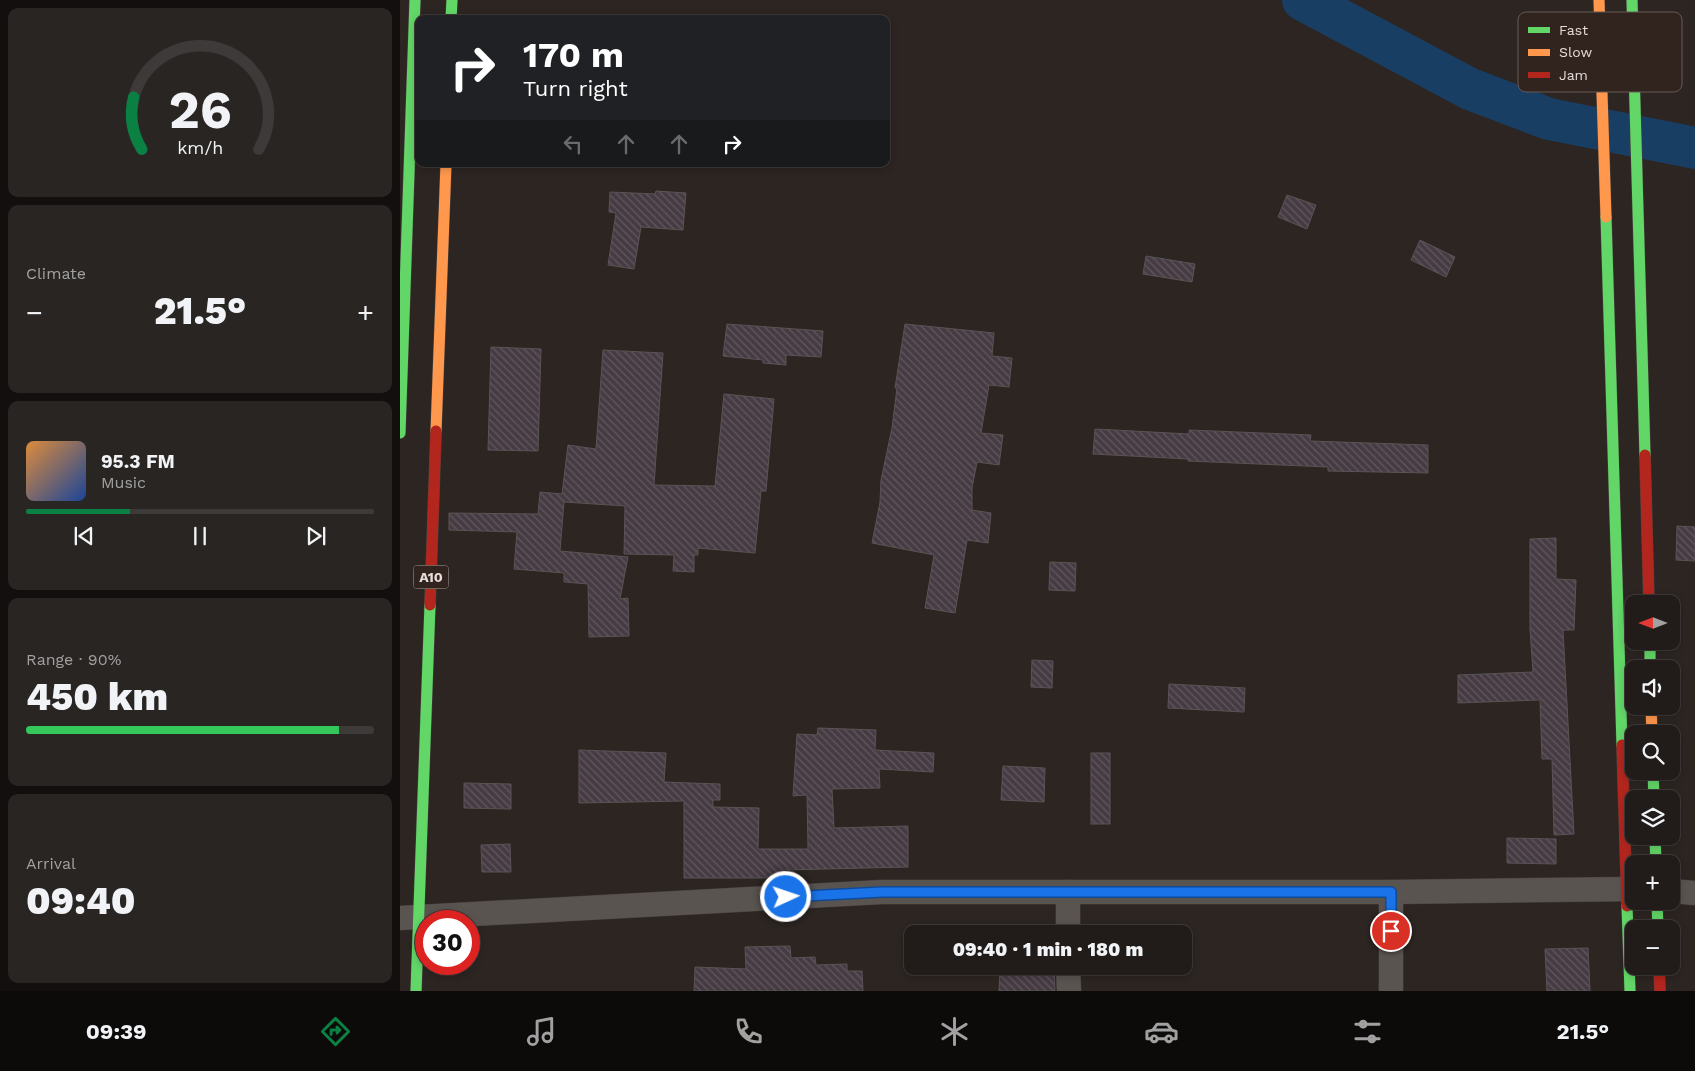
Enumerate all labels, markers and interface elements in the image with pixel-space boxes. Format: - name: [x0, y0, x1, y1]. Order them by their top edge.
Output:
- legend: [1518, 12, 1682, 92]
- text: Fast: [1559, 22, 1588, 38]
- text: 170 m: [523, 34, 624, 76]
- icon: right: [440, 35, 505, 100]
- text: Slow: [1559, 44, 1592, 60]
- text: Jam: [1559, 67, 1588, 83]
- text: Turn right: [523, 76, 628, 101]
- text: 26: [168, 80, 232, 141]
- icon: left: [559, 130, 587, 158]
- icon: ahead: [612, 130, 640, 158]
- icon: ahead: [665, 130, 693, 158]
- icon: right: [718, 130, 746, 158]
- text: km/h: [177, 137, 223, 158]
- text: Climate: [26, 264, 86, 283]
- text: 21.5°: [154, 289, 246, 333]
- text: −: [26, 296, 43, 329]
- text: +: [357, 296, 374, 329]
- text: 95.3 FM: [101, 450, 175, 473]
- text: Music: [101, 473, 146, 492]
- icon: previous: [70, 522, 98, 550]
- icon: pause: [186, 522, 214, 550]
- icon: next: [302, 522, 330, 550]
- road number: A10: [414, 566, 448, 588]
- north arrow: [1625, 595, 1680, 650]
- map controls: [1625, 595, 1680, 975]
- text: Range · 90%: [26, 650, 121, 669]
- button: sound: [1625, 660, 1680, 715]
- text: 450 km: [26, 675, 168, 719]
- button: search: [1625, 725, 1680, 780]
- button: layers: [1625, 790, 1680, 845]
- text: Arrival: [26, 854, 76, 873]
- button: +: [1625, 855, 1680, 910]
- position arrow: [759, 870, 811, 922]
- text: 09:40: [26, 879, 135, 923]
- speed limit sign: 30: [415, 910, 480, 975]
- pin: [1370, 910, 1412, 952]
- icon: arrive: [1377, 917, 1405, 945]
- button: −: [1625, 920, 1680, 975]
- text: 09:40 · 1 min · 180 m: [953, 938, 1143, 961]
- icon: directions: [318, 1014, 353, 1049]
- icon: music: [524, 1014, 559, 1049]
- icon: phone: [731, 1014, 766, 1049]
- icon: climate: [937, 1014, 972, 1049]
- icon: car: [1144, 1014, 1179, 1049]
- icon: filters: [1350, 1014, 1385, 1049]
- text: 09:39: [86, 1019, 147, 1044]
- text: 21.5°: [1557, 1019, 1609, 1044]

